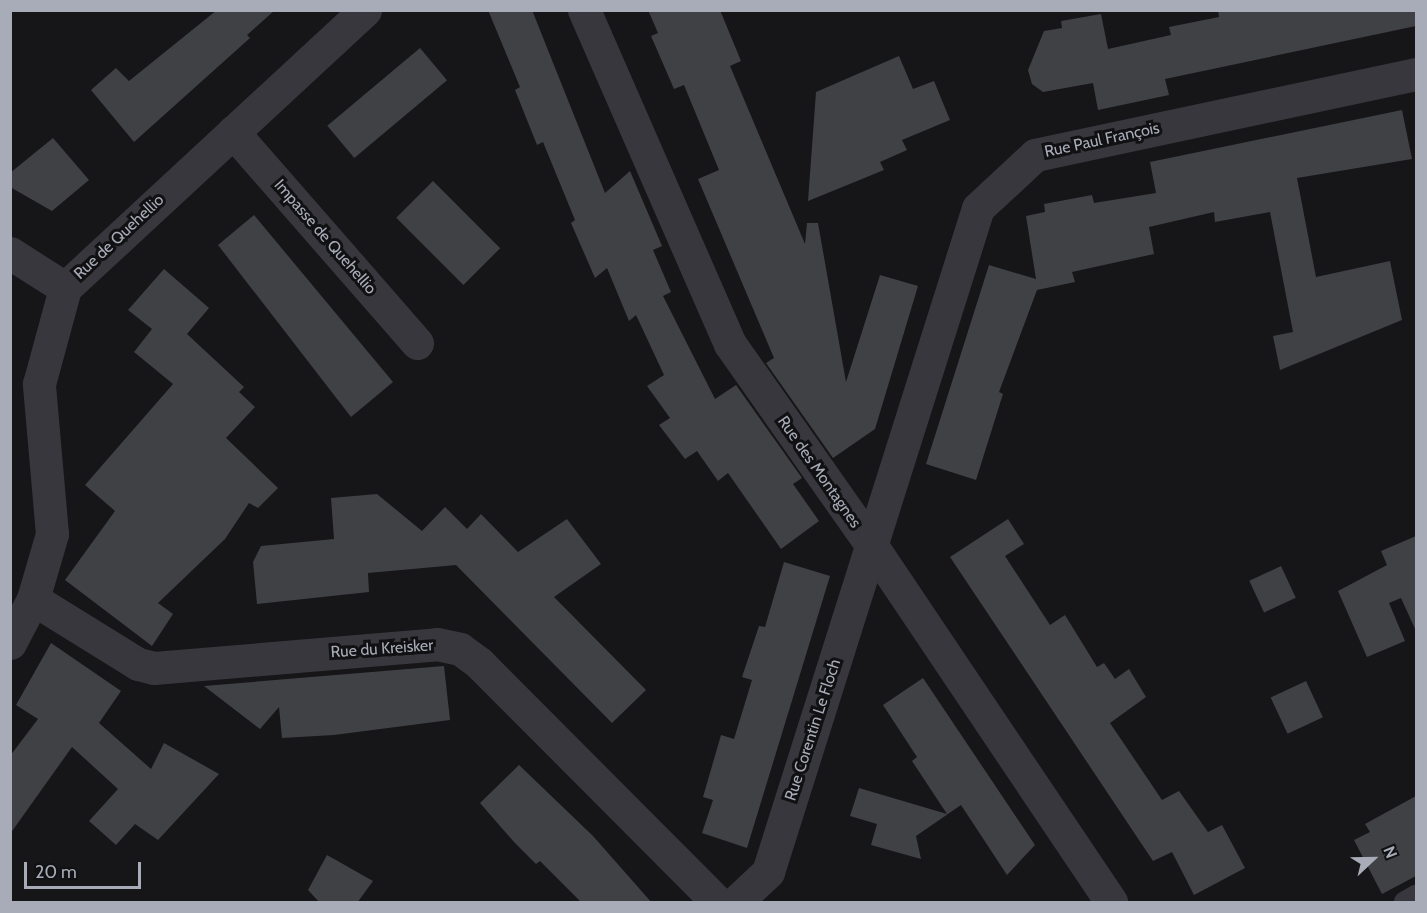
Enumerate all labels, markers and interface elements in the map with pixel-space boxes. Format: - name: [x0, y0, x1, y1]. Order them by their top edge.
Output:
- street label: Rue Paul François: [1043, 118, 1161, 162]
- street label: Impasse de Quehellio: [270, 176, 380, 298]
- street label: Rue de Quehellio: [70, 191, 168, 283]
- street label: Rue des Montagnes: [773, 412, 865, 532]
- street label: Rue du Kreisker: [330, 636, 434, 662]
- street label: Rue Corentin Le Floch: [781, 657, 845, 803]
- north arrow: [1343, 829, 1403, 889]
- text: N: [1379, 843, 1401, 861]
- scale bar: [27, 850, 144, 888]
- text: 20 m: [35, 861, 77, 883]

